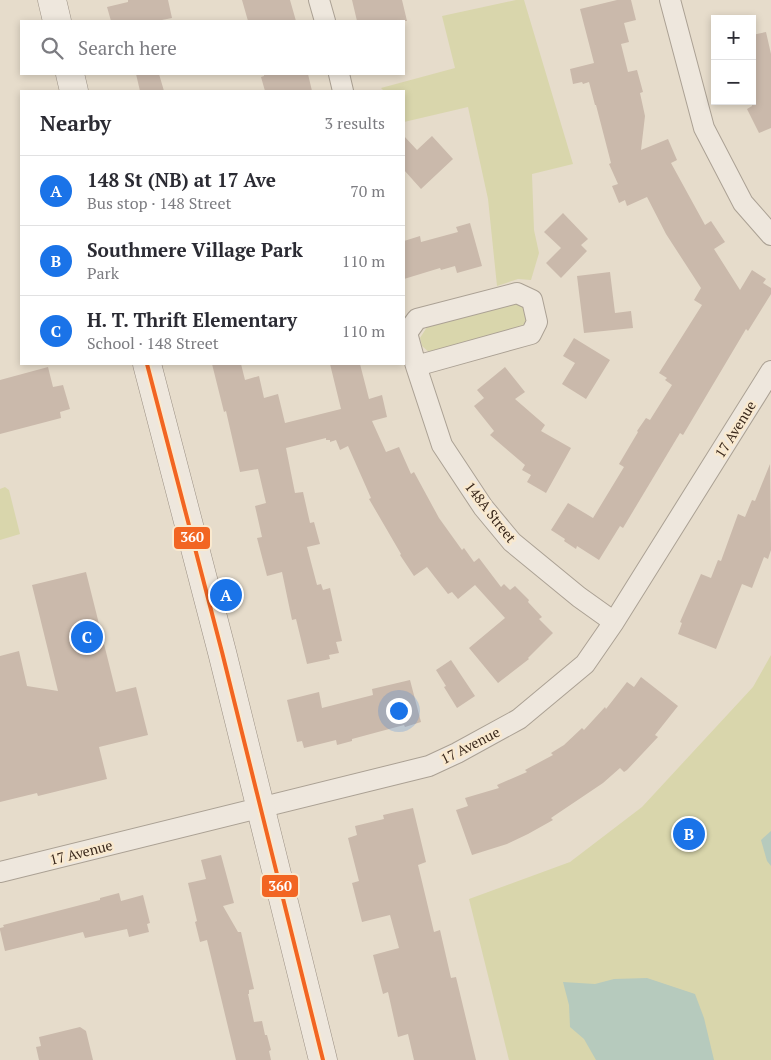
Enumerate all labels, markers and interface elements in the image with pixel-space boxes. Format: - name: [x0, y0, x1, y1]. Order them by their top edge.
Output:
- map controls: [711, 15, 756, 105]
- button: +: [711, 15, 756, 60]
- search box: [20, 20, 405, 75]
- icon: search: [38, 34, 66, 62]
- text: Search here: [78, 35, 177, 60]
- button: −: [711, 60, 756, 105]
- text: Nearby: [40, 109, 111, 137]
- text: 3 results: [325, 112, 385, 134]
- text: 148 St (NB) at 17 Ave: [87, 167, 276, 192]
- text: A: [50, 180, 62, 202]
- text: 70 m: [350, 180, 385, 202]
- text: Bus stop · 148 Street: [87, 192, 231, 214]
- text: Southmere Village Park: [87, 237, 303, 262]
- text: B: [51, 250, 61, 272]
- text: 110 m: [342, 250, 385, 272]
- text: Park: [87, 262, 119, 284]
- text: H. T. Thrift Elementary: [87, 307, 297, 332]
- text: C: [51, 320, 61, 342]
- text: 110 m: [342, 320, 385, 342]
- text: School · 148 Street: [87, 332, 219, 354]
- street label: 17 Avenue: [710, 397, 760, 461]
- street label: 148A Street: [461, 478, 521, 547]
- line badge: 360: [173, 526, 211, 550]
- text: 360: [180, 527, 204, 546]
- pin: A: [210, 576, 242, 614]
- pin: C: [71, 618, 103, 656]
- your location: [386, 698, 412, 724]
- street label: 17 Avenue: [437, 722, 503, 768]
- pin: B: [673, 815, 705, 853]
- street label: 17 Avenue: [48, 835, 114, 869]
- line badge: 360: [261, 874, 299, 898]
- text: 360: [268, 876, 292, 895]

